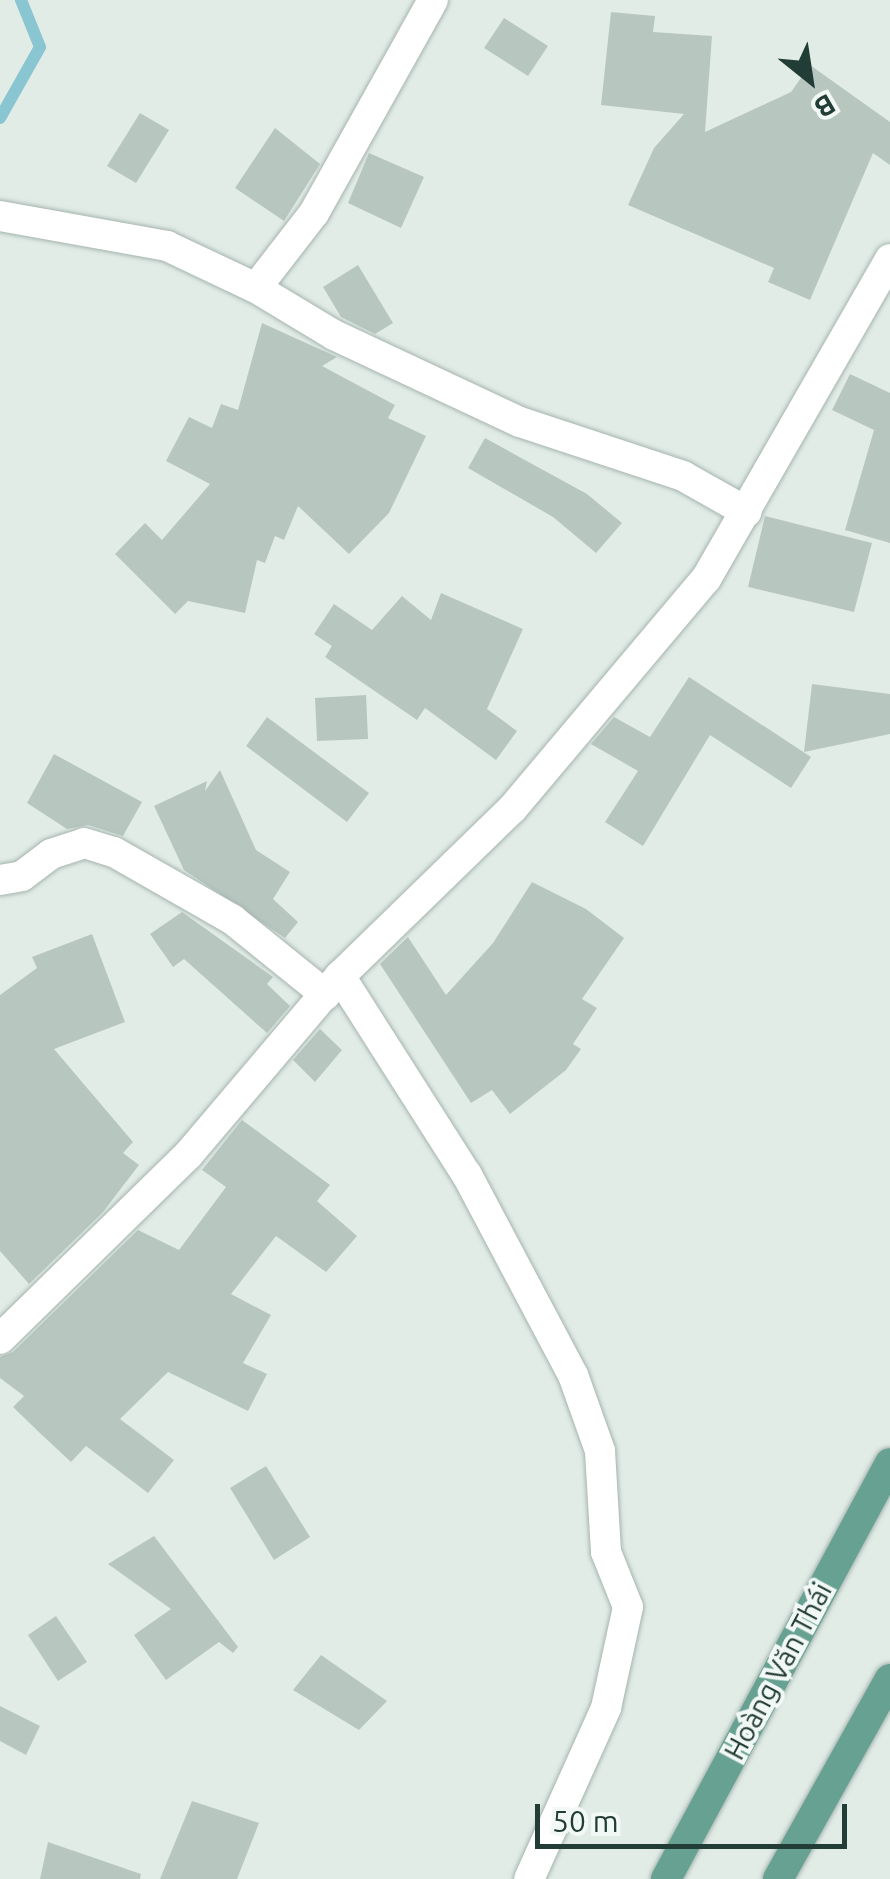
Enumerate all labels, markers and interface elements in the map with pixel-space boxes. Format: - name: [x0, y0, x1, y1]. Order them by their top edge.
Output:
- north arrow: [760, 30, 860, 130]
- text: B: [809, 88, 841, 124]
- street label: Hoàng Văn Thái: [717, 1577, 839, 1765]
- scale bar: [540, 1784, 852, 1846]
- text: 50 m: [552, 1804, 619, 1838]

